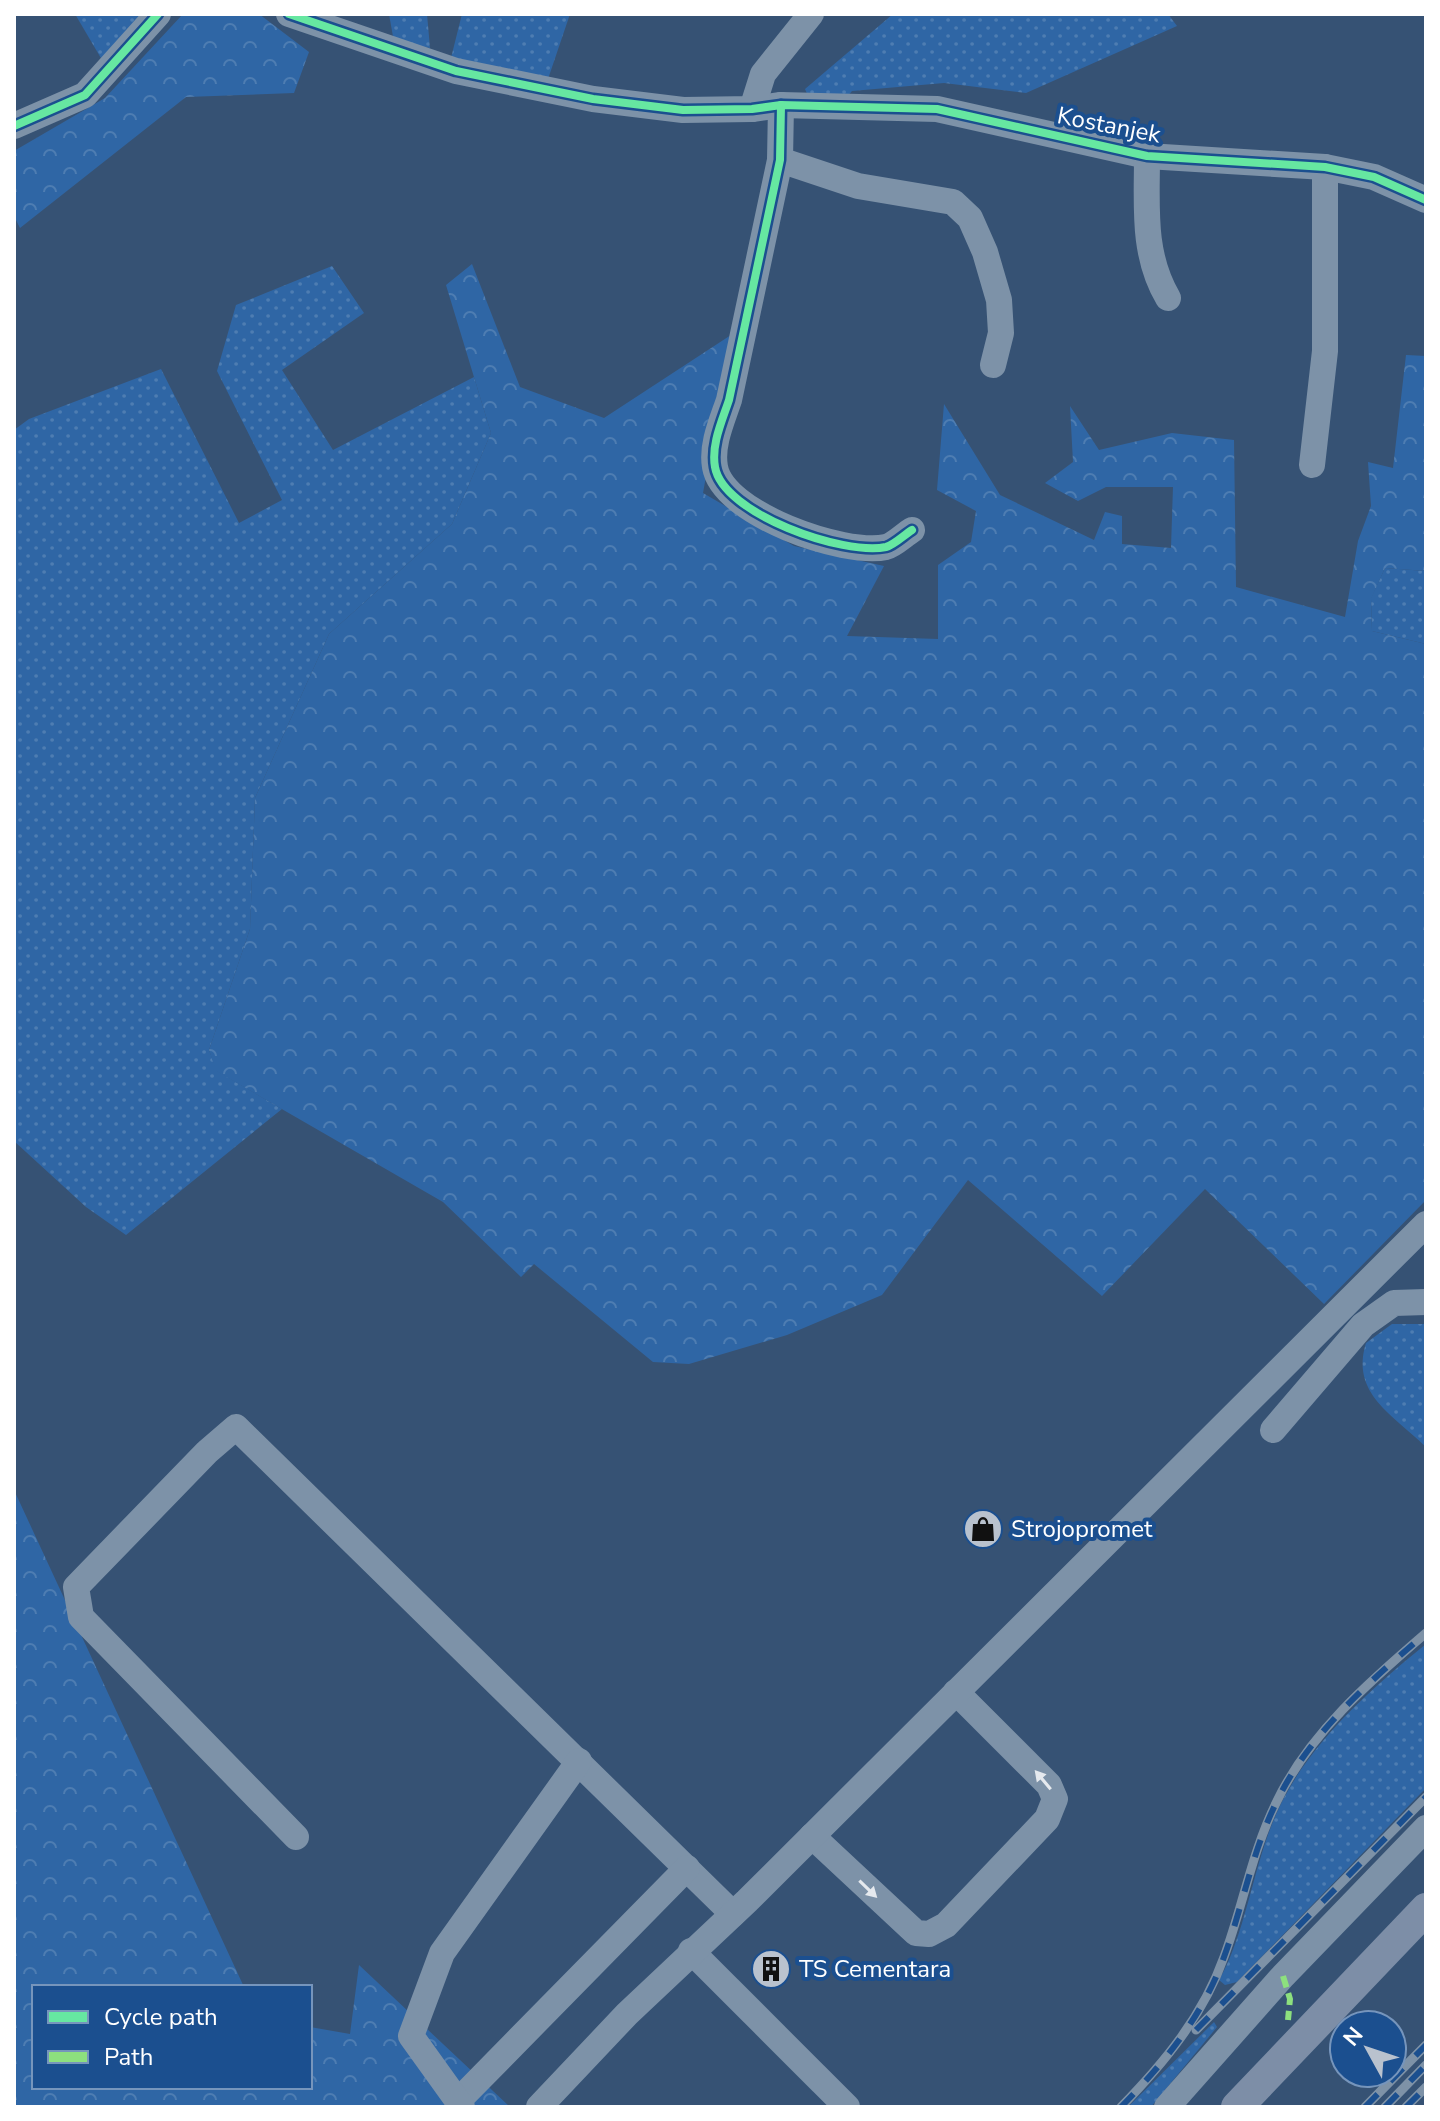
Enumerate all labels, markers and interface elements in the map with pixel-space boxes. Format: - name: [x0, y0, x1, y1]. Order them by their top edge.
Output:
- street label: Kostanjek: [1055, 99, 1164, 151]
- shop icon: Strojopromet: [962, 1508, 1004, 1550]
- place label: Strojopromet: [1011, 1513, 1153, 1545]
- one-way arrow: [1035, 1770, 1051, 1790]
- one-way arrow: [858, 1880, 877, 1898]
- building icon: TS Cementara: [750, 1948, 792, 1990]
- place label: TS Cementara: [799, 1953, 951, 1985]
- legend: [32, 1985, 312, 2089]
- text: Cycle path: [104, 2001, 218, 2033]
- north arrow: [1328, 2009, 1408, 2089]
- text: N: [1337, 2021, 1370, 2053]
- text: Path: [104, 2041, 153, 2073]

